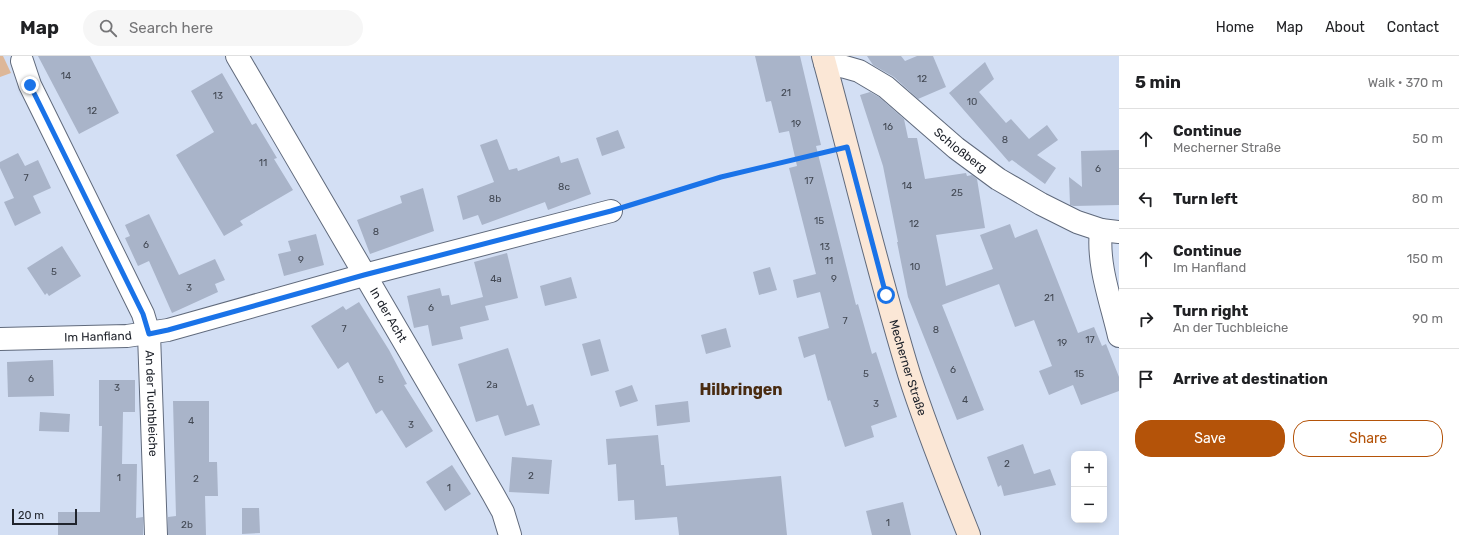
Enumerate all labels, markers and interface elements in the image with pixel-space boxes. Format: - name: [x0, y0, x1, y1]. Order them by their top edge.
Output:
- search box: [83, 10, 363, 46]
- text: Map: [20, 16, 59, 39]
- icon: search: [97, 17, 119, 39]
- text: Search here: [129, 19, 213, 37]
- text: Home: [1216, 19, 1254, 36]
- text: Map: [1276, 19, 1303, 36]
- text: About: [1325, 19, 1365, 36]
- text: Contact: [1387, 19, 1439, 36]
- house number: 14: [61, 70, 71, 82]
- text: 5 min: [1135, 72, 1181, 92]
- house number: 12: [917, 73, 927, 85]
- text: Walk · 370 m: [1368, 75, 1443, 90]
- route end: [21, 76, 39, 94]
- house number: 21: [781, 87, 791, 99]
- house number: 13: [213, 90, 223, 102]
- house number: 10: [967, 96, 977, 108]
- house number: 12: [87, 105, 97, 117]
- house number: 19: [791, 118, 801, 130]
- house number: 16: [883, 121, 893, 133]
- text: Continue: [1173, 122, 1242, 140]
- street label: Schloßberg: [931, 125, 990, 175]
- icon: ahead: [1135, 128, 1157, 150]
- text: 50 m: [1412, 131, 1443, 146]
- house number: 8: [1002, 134, 1008, 146]
- text: Mecherner Straße: [1173, 140, 1281, 155]
- house number: 11: [259, 157, 267, 169]
- house number: 6: [1095, 163, 1101, 175]
- house number: 7: [23, 172, 29, 184]
- house number: 17: [804, 175, 814, 187]
- house number: 14: [902, 180, 912, 192]
- house number: 8c: [558, 181, 570, 193]
- house number: 25: [951, 187, 963, 199]
- icon: left: [1135, 188, 1157, 210]
- text: Turn left: [1173, 190, 1238, 208]
- text: 80 m: [1412, 191, 1443, 206]
- house number: 8b: [489, 193, 501, 205]
- house number: 15: [814, 215, 824, 227]
- house number: 12: [909, 218, 919, 230]
- house number: 8: [373, 226, 379, 238]
- house number: 6: [143, 239, 149, 251]
- house number: 13: [820, 241, 830, 253]
- text: Continue: [1173, 242, 1242, 260]
- icon: ahead: [1135, 248, 1157, 270]
- text: 150 m: [1407, 251, 1443, 266]
- house number: 9: [298, 254, 304, 266]
- house number: 11: [825, 255, 833, 267]
- text: Im Hanfland: [1173, 260, 1246, 275]
- house number: 10: [910, 261, 920, 273]
- house number: 5: [51, 266, 57, 278]
- house number: 4a: [490, 273, 502, 285]
- house number: 9: [831, 273, 837, 285]
- house number: 3: [186, 282, 192, 294]
- street label: In der Acht: [367, 285, 410, 345]
- route start: [877, 286, 895, 304]
- house number: 21: [1044, 292, 1054, 304]
- house number: 6: [428, 302, 434, 314]
- text: Turn right: [1173, 302, 1248, 320]
- icon: right: [1135, 308, 1157, 330]
- text: 90 m: [1412, 311, 1443, 326]
- house number: 7: [842, 315, 848, 327]
- street label: Mecherner Straße: [886, 318, 930, 418]
- text: An der Tuchbleiche: [1173, 320, 1288, 335]
- house number: 7: [341, 323, 347, 335]
- house number: 8: [933, 324, 939, 336]
- street label: Im Hanfland: [64, 328, 133, 344]
- house number: 17: [1085, 334, 1095, 346]
- house number: 19: [1057, 337, 1067, 349]
- street label: An der Tuchbleiche: [143, 350, 160, 457]
- house number: 6: [950, 364, 956, 376]
- house number: 5: [863, 368, 869, 380]
- house number: 15: [1074, 368, 1084, 380]
- icon: arrive: [1135, 368, 1157, 390]
- text: Arrive at destination: [1173, 370, 1328, 388]
- house number: 6: [28, 373, 34, 385]
- house number: 5: [378, 374, 384, 386]
- house number: 2a: [486, 379, 498, 391]
- district label: Hilbringen: [699, 380, 783, 399]
- house number: 3: [114, 382, 120, 394]
- house number: 4: [962, 394, 968, 406]
- house number: 3: [873, 398, 879, 410]
- house number: 4: [188, 415, 194, 427]
- house number: 3: [408, 419, 414, 431]
- button: Save: [1135, 420, 1285, 457]
- button: Share: [1293, 420, 1443, 457]
- map controls: [1071, 451, 1107, 523]
- button: +: [1071, 451, 1107, 487]
- house number: 2: [1004, 458, 1010, 470]
- house number: 2: [528, 470, 534, 482]
- house number: 1: [117, 472, 121, 484]
- house number: 2: [193, 473, 199, 485]
- house number: 1: [447, 482, 451, 494]
- button: −: [1071, 487, 1107, 523]
- scale bar: [12, 507, 77, 526]
- text: 20 m: [18, 509, 44, 522]
- house number: 1: [886, 517, 890, 529]
- house number: 2b: [181, 519, 193, 531]

